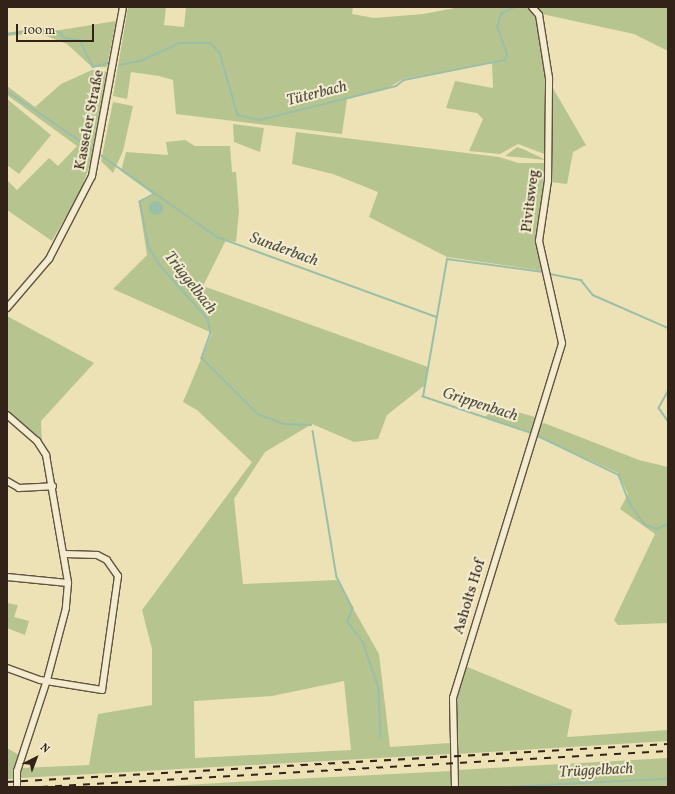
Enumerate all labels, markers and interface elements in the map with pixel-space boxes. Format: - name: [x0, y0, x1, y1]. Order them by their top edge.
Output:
- scale bar: [18, 16, 96, 42]
- text: 100 m: [23, 23, 55, 39]
- street label: Kasseler Straße: [71, 68, 109, 172]
- water label: Tüterbach: [285, 77, 349, 111]
- street label: Pivitsweg: [518, 168, 544, 234]
- water label: Sunderbach: [247, 229, 321, 271]
- water label: Trüggelbach: [159, 248, 221, 318]
- water label: Grippenbach: [440, 384, 520, 426]
- street label: Asholts Hof: [450, 557, 490, 637]
- north arrow: [16, 738, 56, 778]
- text: N: [36, 740, 52, 757]
- water label: Trüggelbach: [558, 759, 634, 783]

